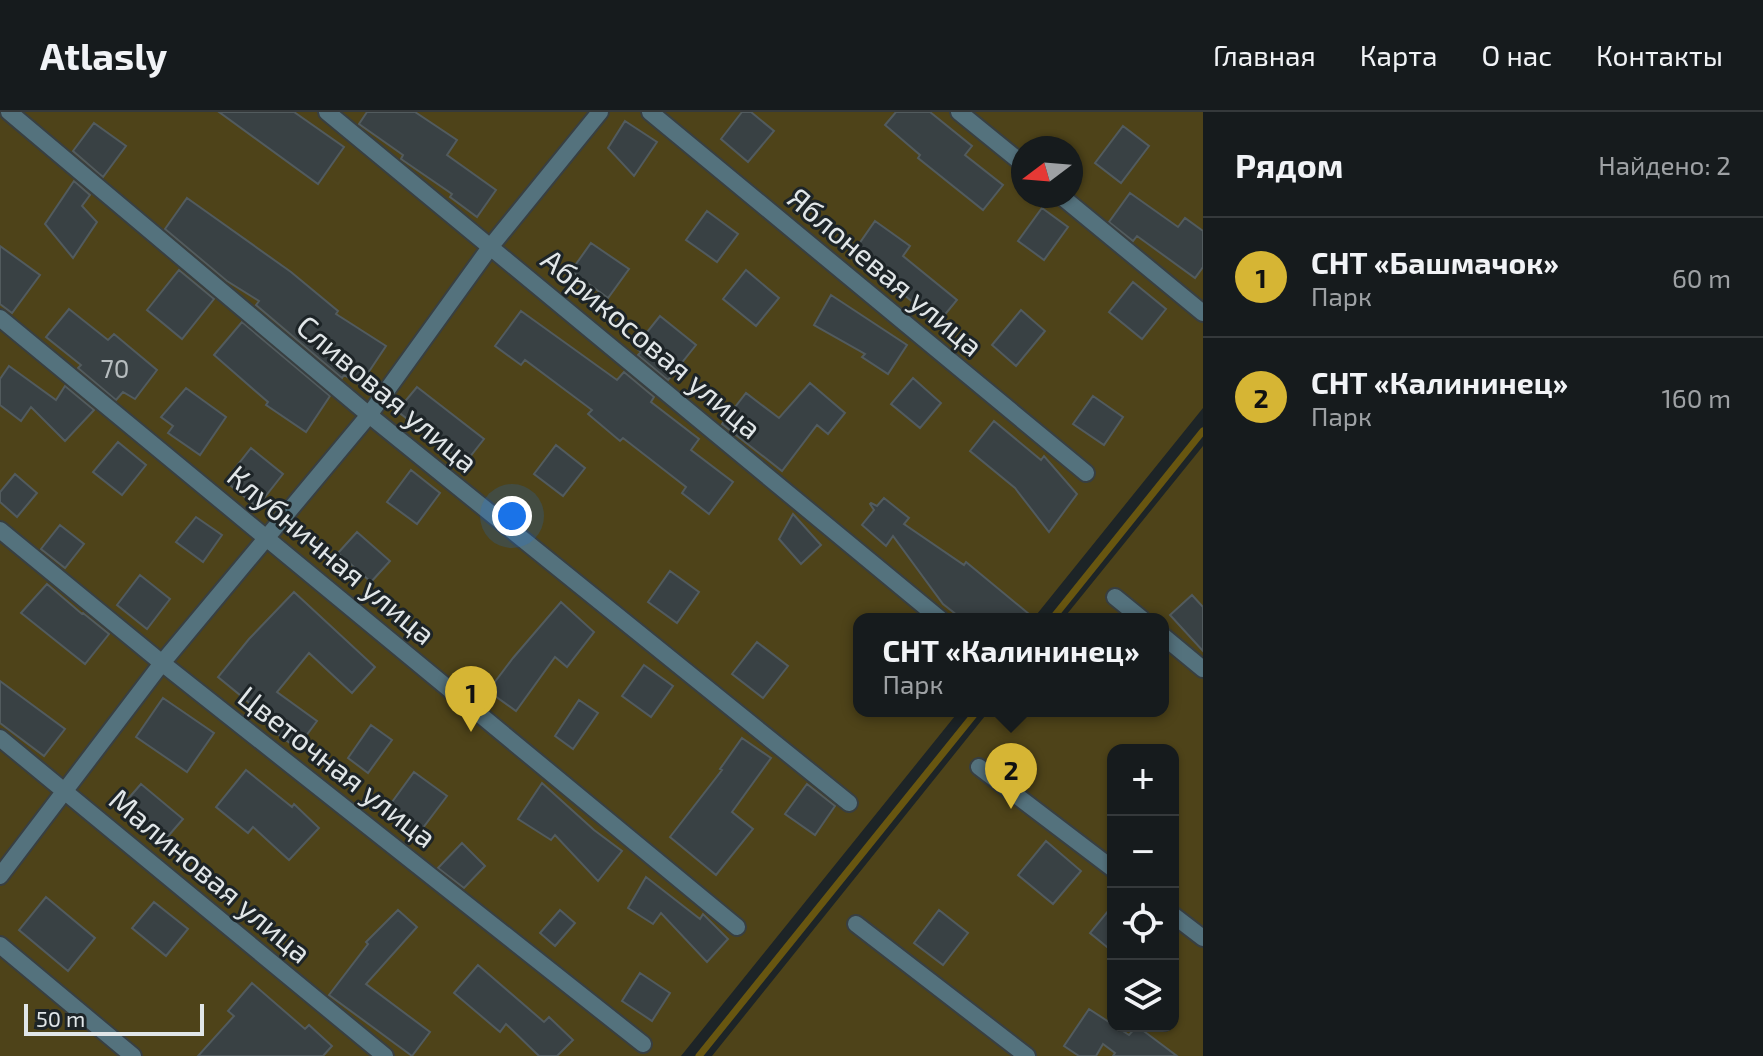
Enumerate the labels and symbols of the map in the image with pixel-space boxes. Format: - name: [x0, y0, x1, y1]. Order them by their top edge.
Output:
- north arrow: [1011, 136, 1083, 208]
- street label: Яблоневая улица: [781, 179, 991, 364]
- street label: Абрикосовая улица: [534, 241, 769, 446]
- street label: Сливовая улица: [290, 307, 486, 480]
- house number: 70: [101, 352, 130, 383]
- street label: Клубничная улица: [220, 457, 443, 652]
- your location: [492, 496, 532, 536]
- pin: 1: [445, 666, 497, 732]
- street label: Цветочная улица: [231, 678, 444, 855]
- pin: 2: [985, 743, 1037, 809]
- street label: Малиновая улица: [102, 780, 319, 971]
- scale bar: [24, 1000, 204, 1036]

